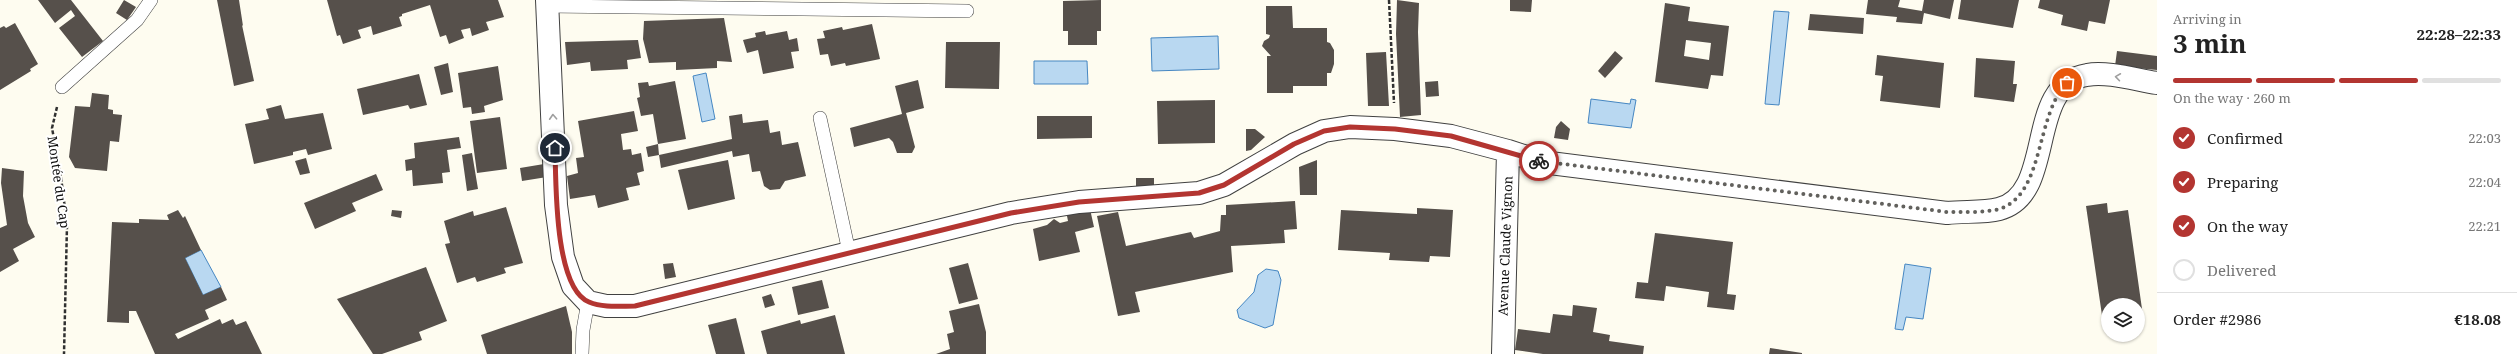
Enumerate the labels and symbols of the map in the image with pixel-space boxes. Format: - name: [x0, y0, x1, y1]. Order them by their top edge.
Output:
- pin: [2050, 66, 2084, 100]
- one-way arrow: [2115, 73, 2121, 82]
- one-way arrow: [549, 114, 558, 120]
- pin: [538, 131, 572, 165]
- street label: Montée du Cap: [44, 135, 74, 229]
- courier: [1519, 141, 1559, 181]
- street label: Avenue Claude Vignon: [1494, 175, 1516, 316]

